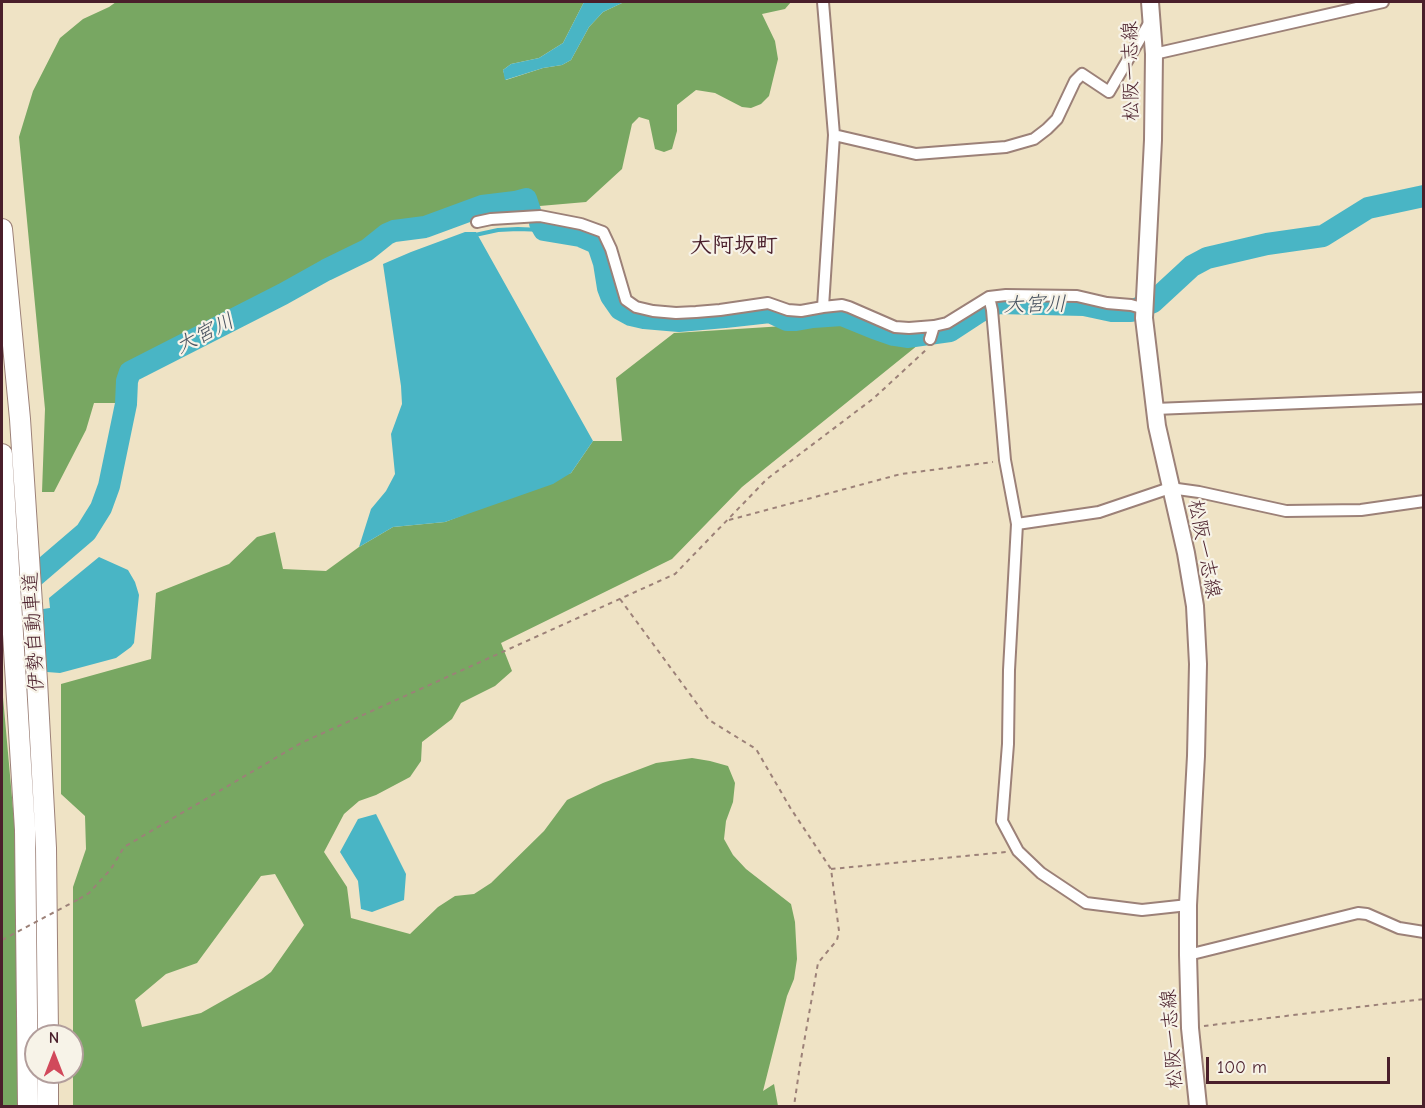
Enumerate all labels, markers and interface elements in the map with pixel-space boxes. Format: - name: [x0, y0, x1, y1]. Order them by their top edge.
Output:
- street label: 松阪一志線: [1118, 21, 1144, 121]
- district label: 大阿坂町: [690, 233, 778, 259]
- water label: 大宮川: [1003, 292, 1067, 318]
- water label: 大宮川: [171, 308, 239, 360]
- street label: 松阪一志線: [1183, 498, 1225, 600]
- street label: 伊勢自動車道: [19, 571, 49, 693]
- street label: 松阪一志線: [1157, 988, 1187, 1090]
- north arrow: [24, 1024, 84, 1084]
- text: N: [49, 1029, 59, 1047]
- scale bar: [1209, 1045, 1394, 1083]
- text: 100 m: [1217, 1057, 1267, 1078]

